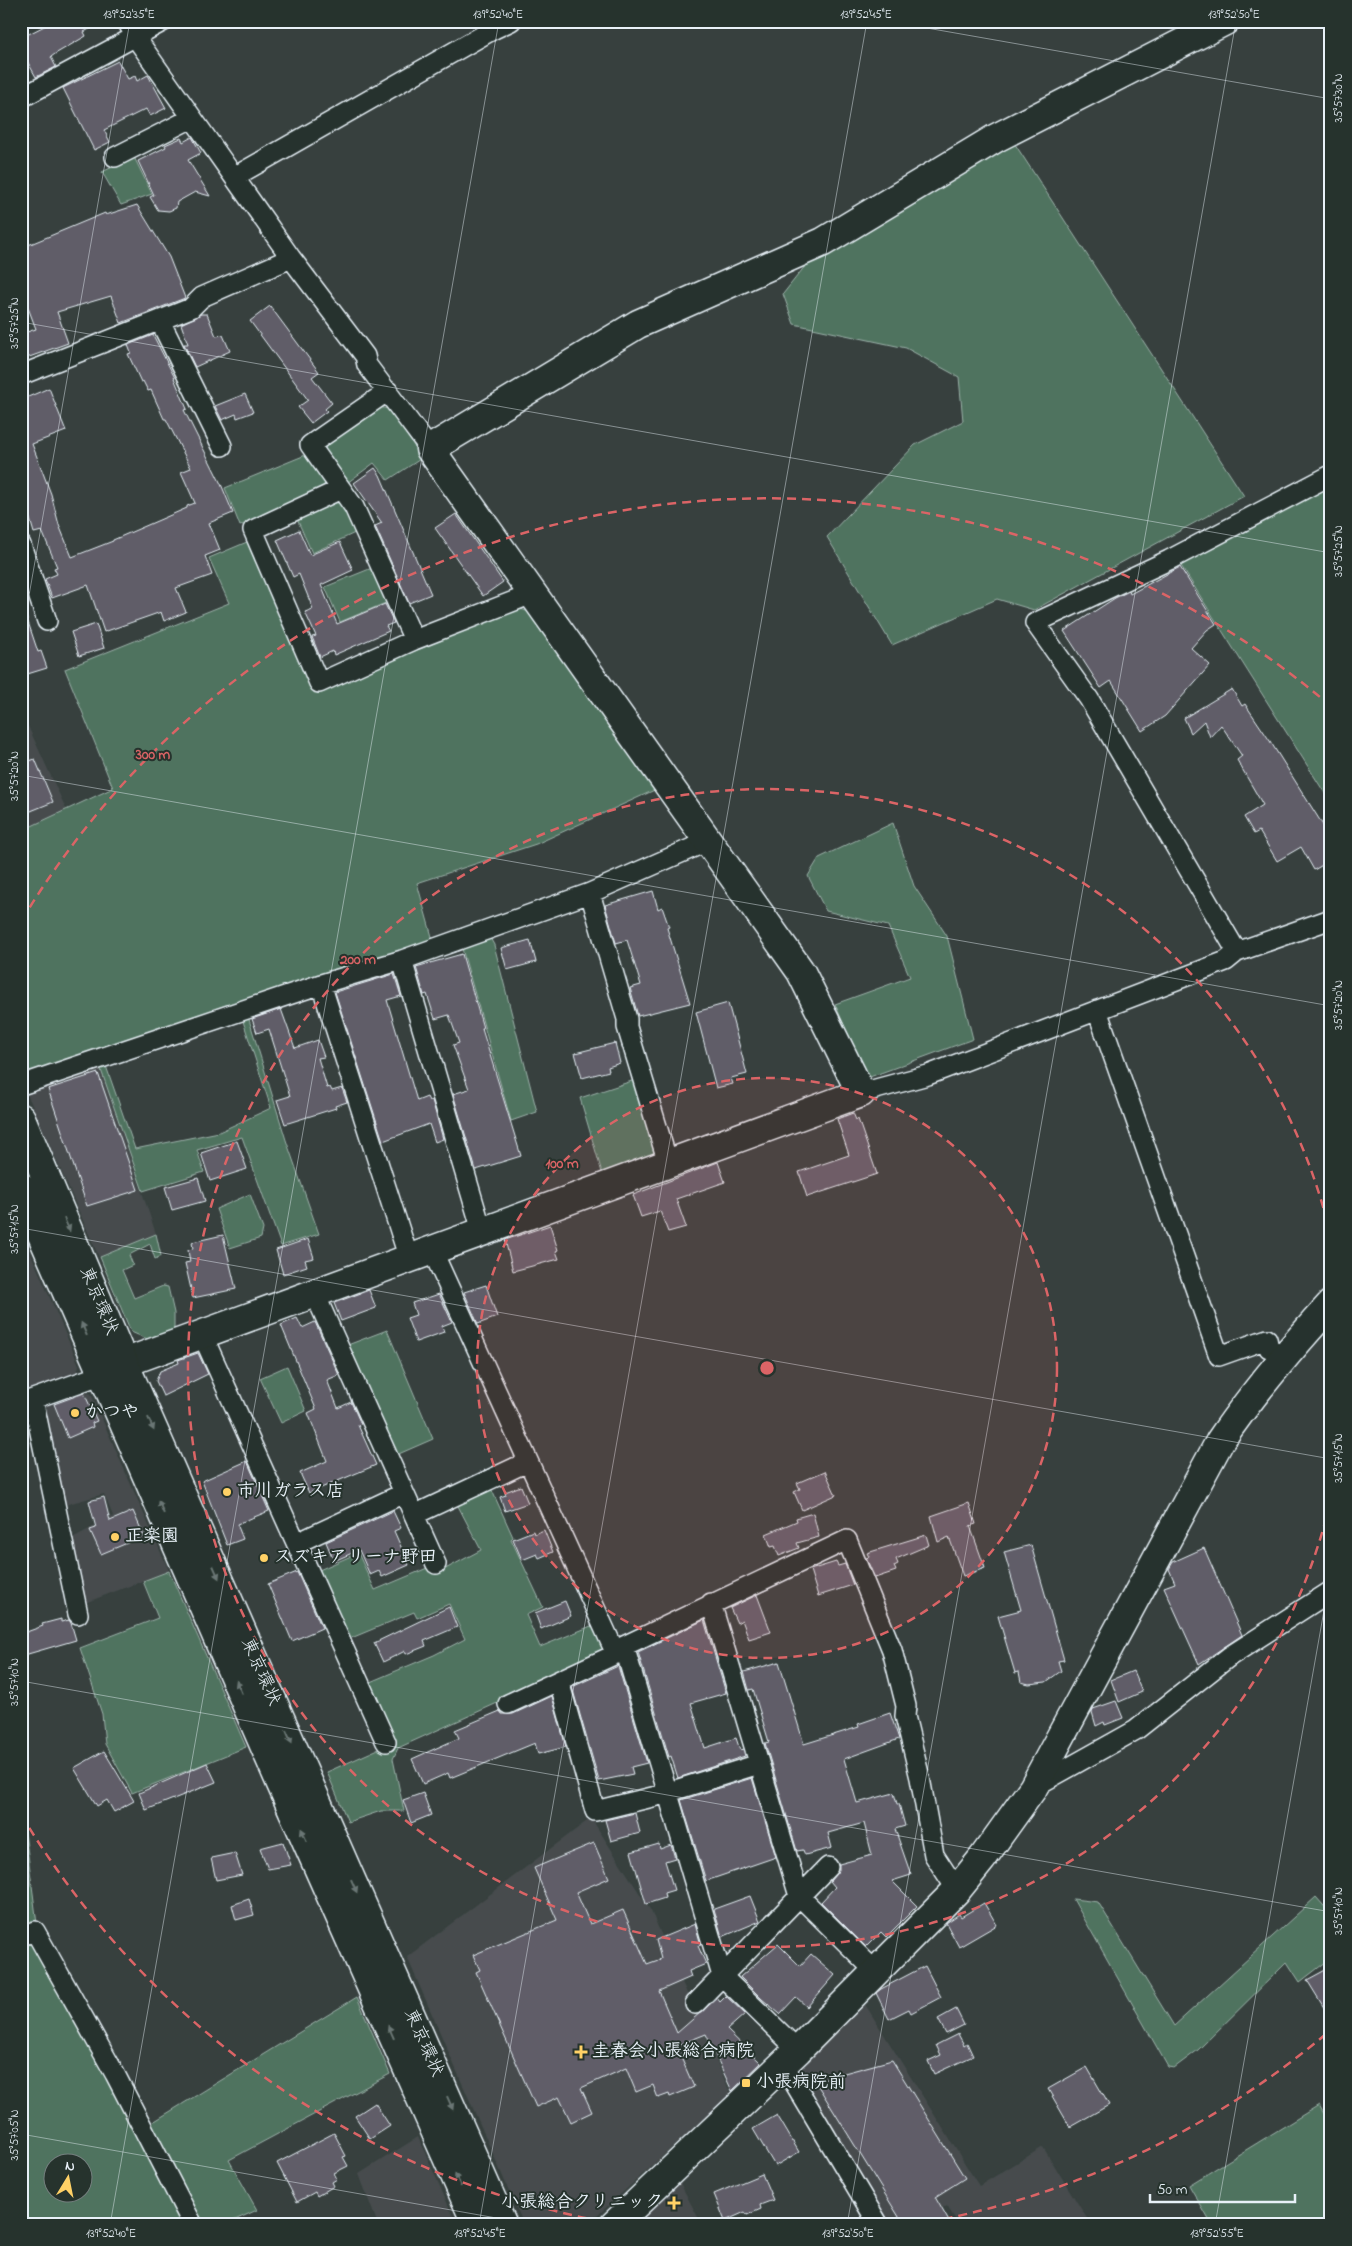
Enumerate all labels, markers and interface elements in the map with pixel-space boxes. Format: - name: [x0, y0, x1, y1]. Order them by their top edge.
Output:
- text: 139°52'35"E: [103, 6, 155, 24]
- text: 139°52'40"E: [473, 6, 523, 24]
- text: 139°52'45"E: [840, 6, 892, 24]
- text: 139°52'50"E: [1208, 6, 1260, 24]
- text: 35°57'30"N: [1330, 73, 1348, 123]
- text: 35°57'25"N: [6, 297, 24, 349]
- text: 35°57'25"N: [1330, 525, 1348, 577]
- text: 300 m: [135, 744, 171, 766]
- text: 35°57'20"N: [6, 751, 24, 801]
- text: 200 m: [339, 949, 376, 971]
- text: 35°57'20"N: [1330, 980, 1348, 1030]
- text: 100 m: [545, 1153, 579, 1175]
- text: 35°57'15"N: [6, 1204, 24, 1254]
- one-way arrow: [63, 1218, 71, 1232]
- street label: 東京環状: [72, 1263, 124, 1339]
- one-way arrow: [79, 1322, 87, 1336]
- centre of rings: [758, 1359, 776, 1377]
- place label: かつや: [85, 1400, 139, 1426]
- marker: かつや: [69, 1407, 81, 1419]
- one-way arrow: [147, 1417, 155, 1431]
- text: 35°57'15"N: [1330, 1433, 1348, 1483]
- place label: 市川ガラス店: [237, 1479, 344, 1505]
- marker: 市川ガラス店: [221, 1486, 233, 1498]
- one-way arrow: [156, 1500, 164, 1514]
- place label: 正楽園: [125, 1524, 179, 1550]
- marker: 正楽園: [109, 1531, 121, 1543]
- place label: スズキアリーナ野田: [274, 1545, 437, 1571]
- marker: スズキアリーナ野田: [258, 1552, 270, 1564]
- one-way arrow: [213, 1565, 221, 1579]
- street label: 東京環状: [233, 1634, 287, 1710]
- text: 35°57'10"N: [6, 1658, 24, 1706]
- one-way arrow: [234, 1680, 242, 1694]
- one-way arrow: [285, 1730, 293, 1744]
- one-way arrow: [299, 1828, 307, 1842]
- one-way arrow: [350, 1879, 358, 1893]
- text: 35°57'10"N: [1330, 1887, 1348, 1935]
- street label: 東京環状: [396, 2005, 450, 2081]
- one-way arrow: [387, 2025, 395, 2039]
- place label: 圭春会小張総合病院: [592, 2039, 754, 2065]
- marker: 圭春会小張総合病院: [574, 2045, 588, 2059]
- place label: 小張病院前: [756, 2070, 846, 2096]
- marker: 小張病院前: [740, 2077, 752, 2089]
- one-way arrow: [446, 2096, 454, 2110]
- text: 35°57'05"N: [6, 2109, 24, 2161]
- north arrow: [42, 2154, 92, 2204]
- text: N: [64, 2156, 76, 2178]
- scale bar: [1150, 2171, 1294, 2203]
- one-way arrow: [453, 2173, 461, 2187]
- text: 50 m: [1157, 2179, 1188, 2201]
- place label: 小張総合クリニック: [501, 2190, 663, 2216]
- marker: 小張総合クリニック: [667, 2196, 681, 2210]
- text: 139°52'40"E: [86, 2225, 136, 2243]
- text: 139°52'45"E: [454, 2225, 506, 2243]
- text: 139°52'50"E: [822, 2225, 874, 2243]
- text: 139°52'55"E: [1190, 2225, 1244, 2243]

